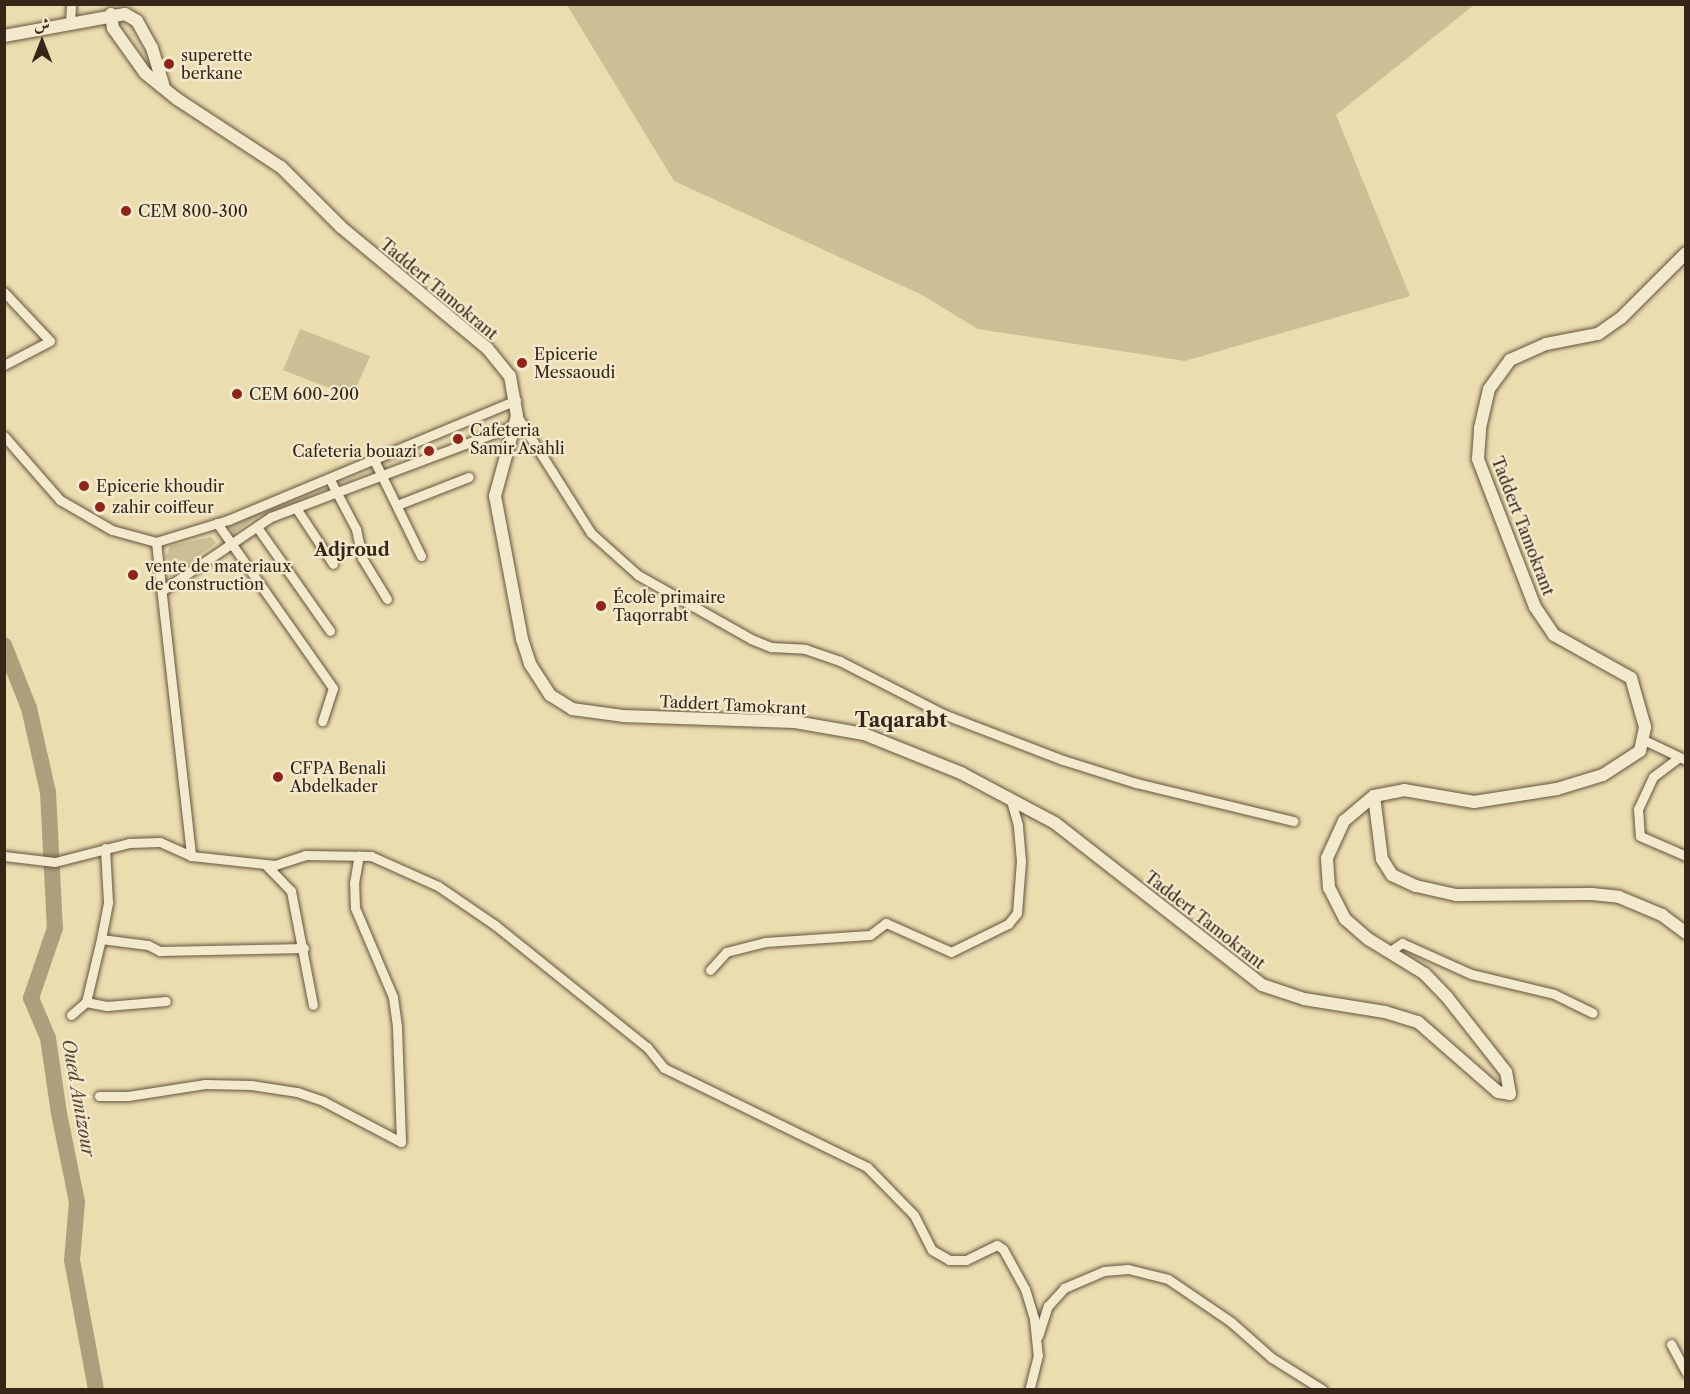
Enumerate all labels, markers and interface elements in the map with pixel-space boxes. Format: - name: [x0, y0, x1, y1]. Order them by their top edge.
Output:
- north arrow: [12, 12, 72, 72]
- text: ش: [34, 14, 50, 34]
- place label: superette berkane: [181, 45, 252, 83]
- marker: superette berkane: [162, 57, 176, 71]
- place label: CEM 800-300: [138, 201, 248, 221]
- marker: CEM 800-300: [119, 204, 133, 218]
- street label: Taddert Tamokrant: [376, 234, 502, 344]
- place label: Epicerie Messaoudi: [534, 344, 615, 382]
- marker: Epicerie Messaoudi: [515, 356, 529, 370]
- place label: CEM 600-200: [249, 384, 359, 404]
- marker: CEM 600-200: [230, 387, 244, 401]
- place label: Cafeteria Samir Asahli: [470, 420, 566, 458]
- marker: Cafeteria Samir Asahli: [451, 432, 465, 446]
- place label: Cafeteria bouazi: [292, 441, 417, 461]
- marker: Cafeteria bouazi: [422, 444, 436, 458]
- street label: Taddert Tamokrant: [1488, 454, 1558, 598]
- place label: Epicerie khoudir: [96, 476, 224, 496]
- marker: Epicerie khoudir: [77, 479, 91, 493]
- place label: zahir coiffeur: [112, 497, 214, 517]
- marker: zahir coiffeur: [93, 500, 107, 514]
- district label: Adjroud: [314, 539, 390, 561]
- place label: vente de materiaux de construction: [145, 556, 291, 594]
- marker: vente de materiaux de construction: [126, 568, 140, 582]
- place label: École primaire Taqorrabt: [613, 587, 725, 625]
- marker: École primaire Taqorrabt: [594, 599, 608, 613]
- street label: Taddert Tamokrant: [659, 692, 807, 718]
- district label: Taqarabt: [855, 708, 947, 732]
- place label: CFPA Benali Abdelkader: [290, 758, 387, 796]
- marker: CFPA Benali Abdelkader: [271, 770, 285, 784]
- street label: Taddert Tamokrant: [1141, 867, 1269, 973]
- water label: Oued Amizour: [57, 1037, 99, 1159]

